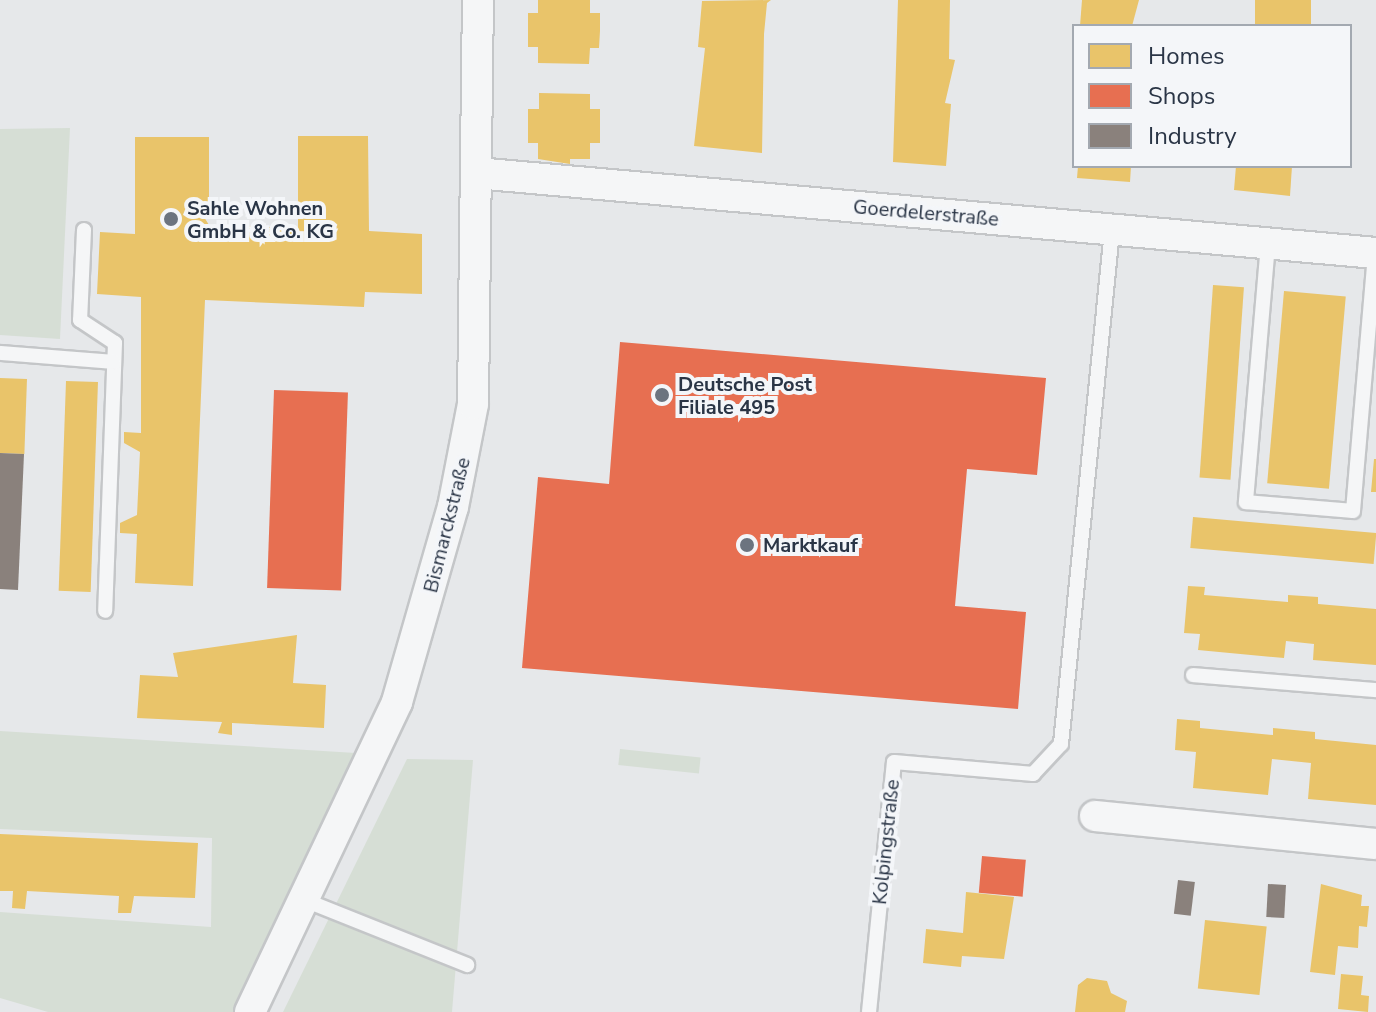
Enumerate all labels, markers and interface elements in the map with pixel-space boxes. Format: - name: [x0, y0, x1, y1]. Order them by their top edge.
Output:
- legend: [1072, 24, 1352, 168]
- text: Homes: [1148, 40, 1224, 72]
- text: Shops: [1148, 80, 1215, 112]
- text: Industry: [1148, 120, 1237, 152]
- street label: Goerdelerstraße: [852, 195, 1000, 231]
- place label: Sahle Wohnen GmbH & Co. KG: [187, 196, 334, 243]
- marker: Sahle Wohnen GmbH & Co. KG: [162, 210, 180, 228]
- place label: Deutsche Post Filiale 495: [678, 372, 812, 419]
- marker: Deutsche Post Filiale 495: [653, 386, 671, 404]
- street label: Bismarckstraße: [419, 455, 475, 595]
- place label: Marktkauf: [763, 533, 858, 557]
- marker: Marktkauf: [738, 536, 756, 554]
- street label: Kolpingstraße: [867, 778, 905, 906]

